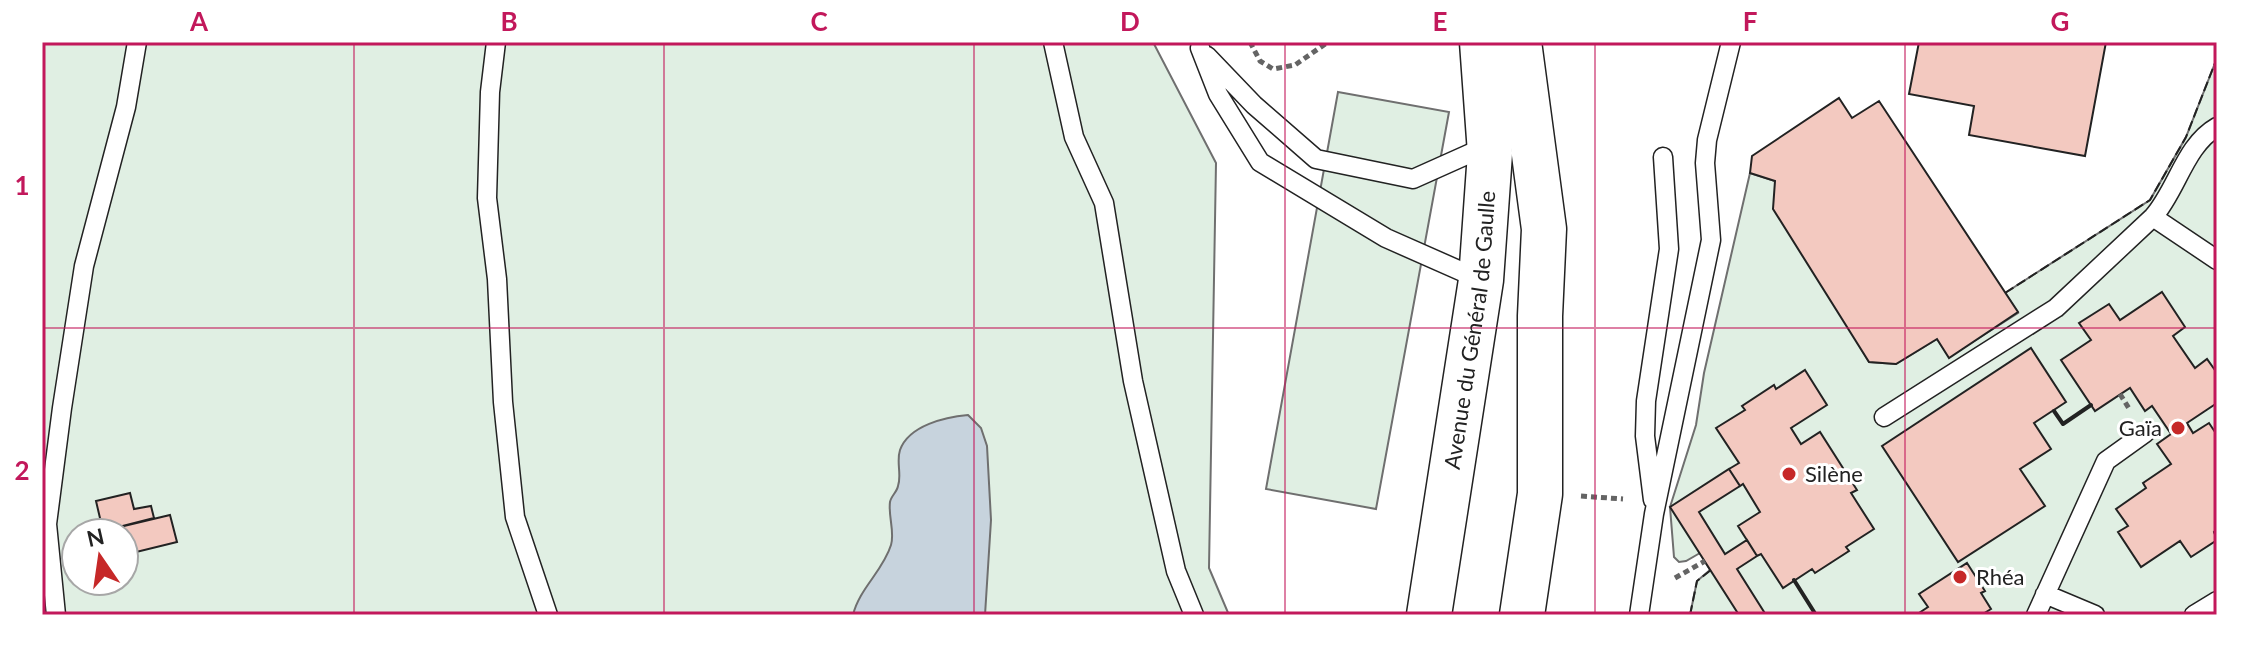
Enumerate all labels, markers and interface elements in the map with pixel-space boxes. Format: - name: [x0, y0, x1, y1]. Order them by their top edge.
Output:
- text: A: [189, 5, 209, 37]
- text: B: [500, 5, 518, 37]
- text: C: [810, 5, 828, 37]
- text: D: [1120, 5, 1140, 37]
- text: E: [1433, 5, 1447, 37]
- text: F: [1743, 5, 1757, 37]
- text: G: [2051, 5, 2069, 37]
- text: 1: [14, 169, 30, 201]
- street label: Avenue du Général de Gaulle: [1438, 190, 1500, 471]
- place label: Gaïa: [2119, 414, 2162, 441]
- marker: Gaïa: [2169, 419, 2187, 437]
- text: 2: [14, 454, 30, 486]
- place label: Silène: [1805, 460, 1863, 487]
- marker: Silène: [1780, 465, 1798, 483]
- north arrow: [60, 517, 140, 597]
- text: N: [84, 522, 107, 552]
- place label: Rhéa: [1976, 563, 2024, 590]
- marker: Rhéa: [1951, 568, 1969, 586]

